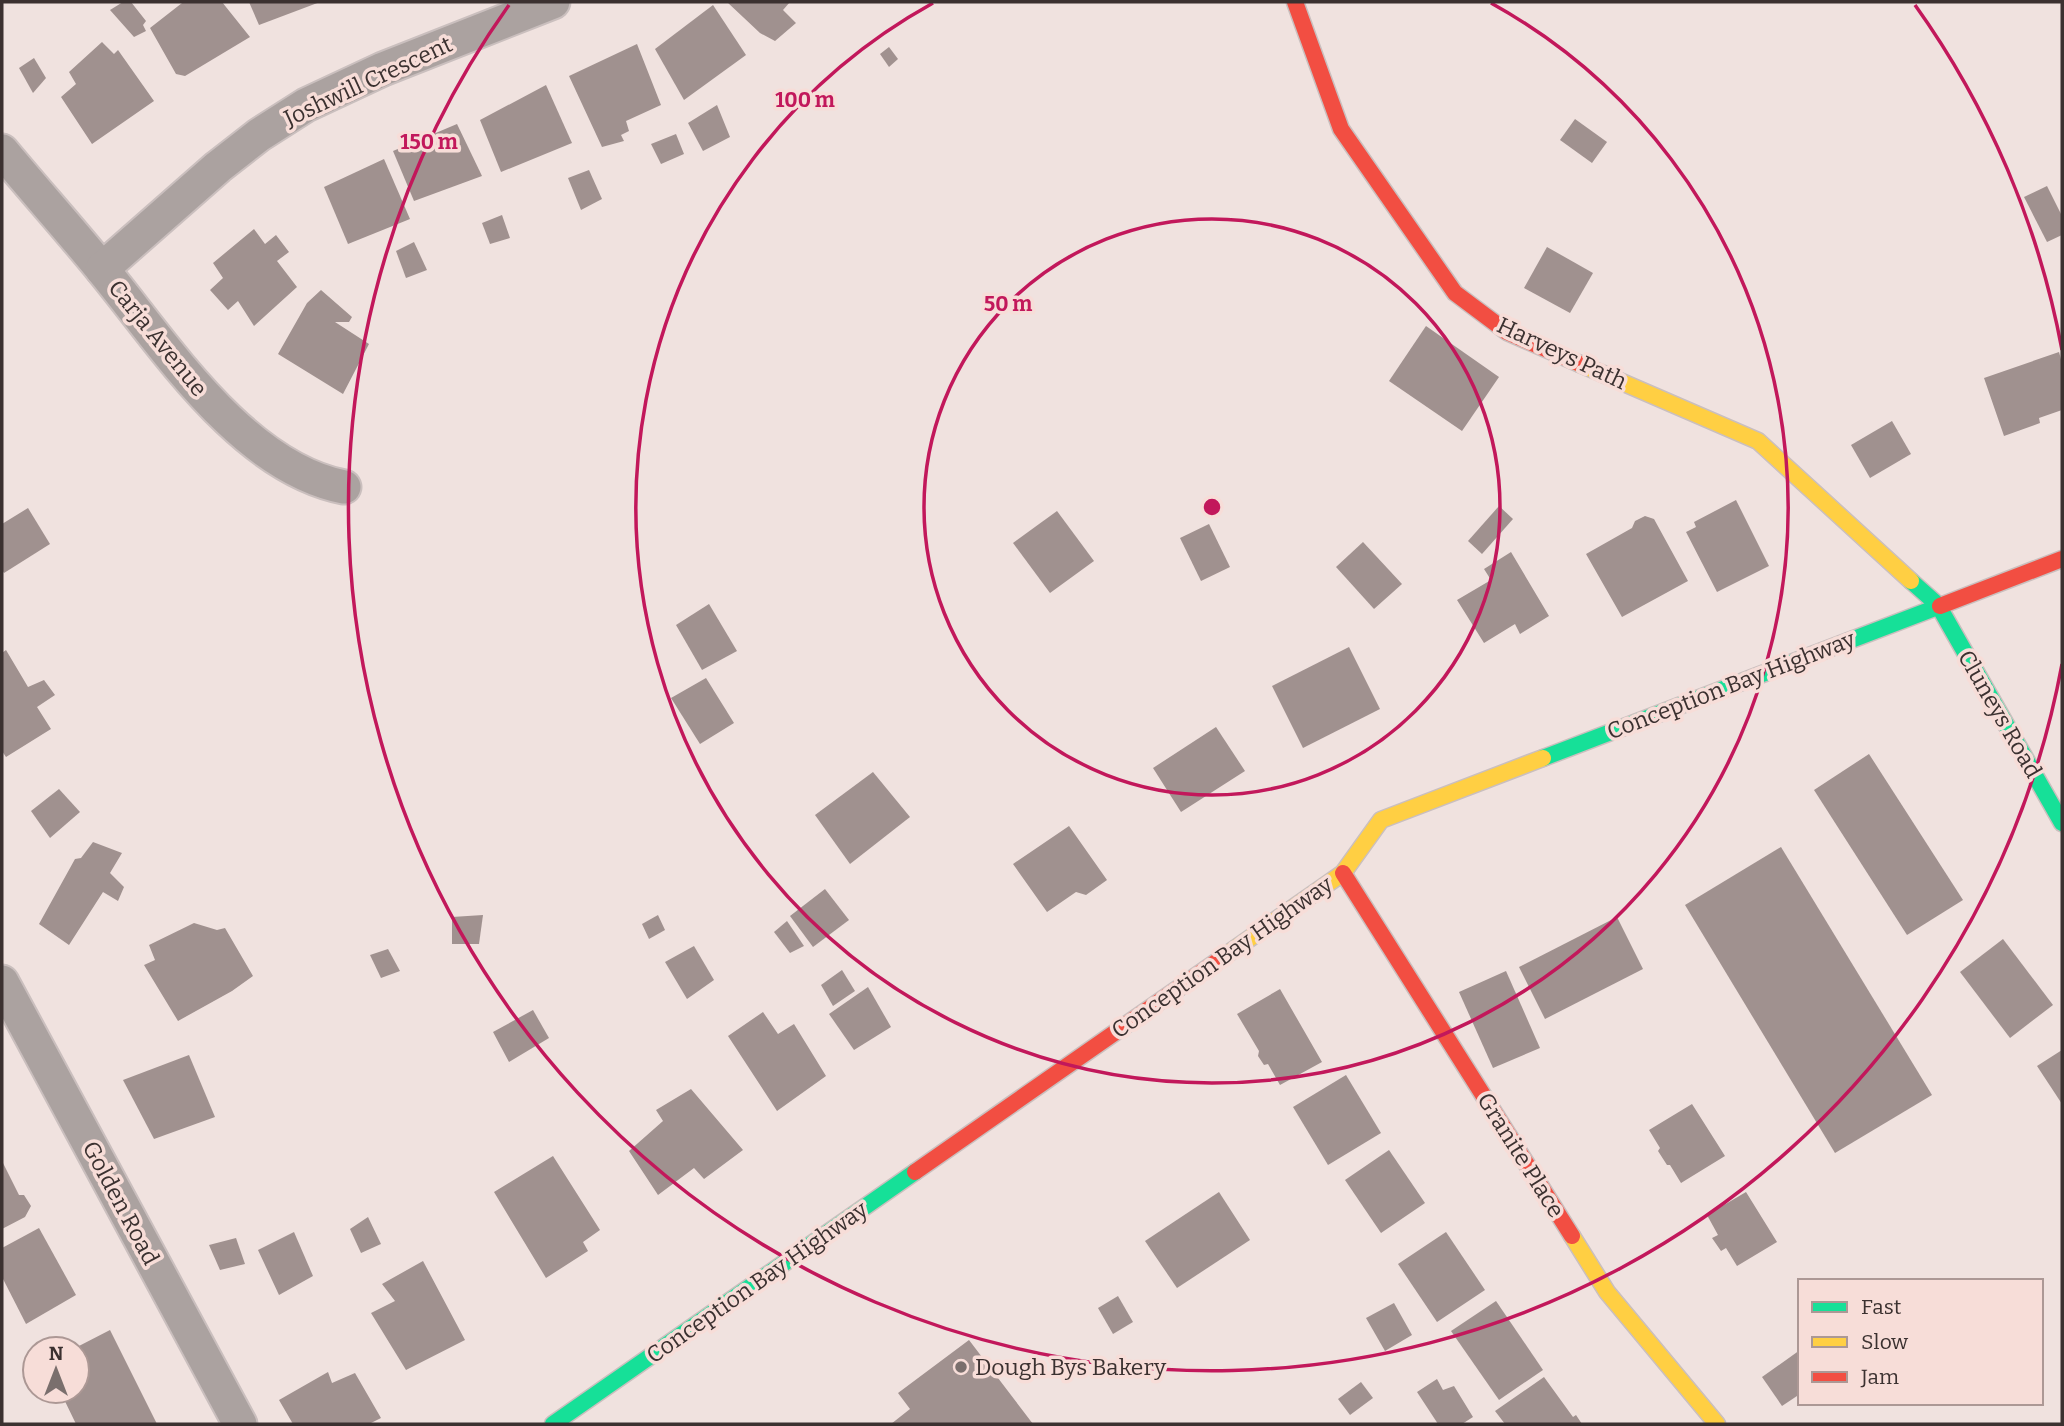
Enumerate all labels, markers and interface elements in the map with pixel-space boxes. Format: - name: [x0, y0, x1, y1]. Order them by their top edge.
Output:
- street label: Joshwill Crescent: [279, 30, 457, 133]
- text: 100 m: [775, 87, 835, 113]
- text: 150 m: [400, 129, 458, 155]
- street label: Carja Avenue: [103, 274, 213, 402]
- text: 50 m: [984, 291, 1032, 317]
- street label: Harveys Path: [1493, 311, 1631, 395]
- centre of rings: [1200, 495, 1224, 519]
- street label: Conception Bay Highway: [1603, 624, 1860, 745]
- street label: Cluneys Road: [1952, 645, 2048, 783]
- street label: Conception Bay Highway: [1106, 869, 1339, 1044]
- street label: Granite Place: [1472, 1087, 1570, 1223]
- street label: Golden Road: [77, 1136, 166, 1270]
- street label: Conception Bay Highway: [641, 1194, 874, 1369]
- legend: [1798, 1279, 2043, 1405]
- text: Fast: [1861, 1294, 1902, 1320]
- text: Slow: [1861, 1329, 1908, 1355]
- north arrow: [21, 1335, 91, 1405]
- text: N: [49, 1342, 64, 1365]
- place label: Dough Bys Bakery: [975, 1353, 1167, 1381]
- marker: Dough Bys Bakery: [953, 1359, 969, 1375]
- text: Jam: [1860, 1364, 1899, 1390]

